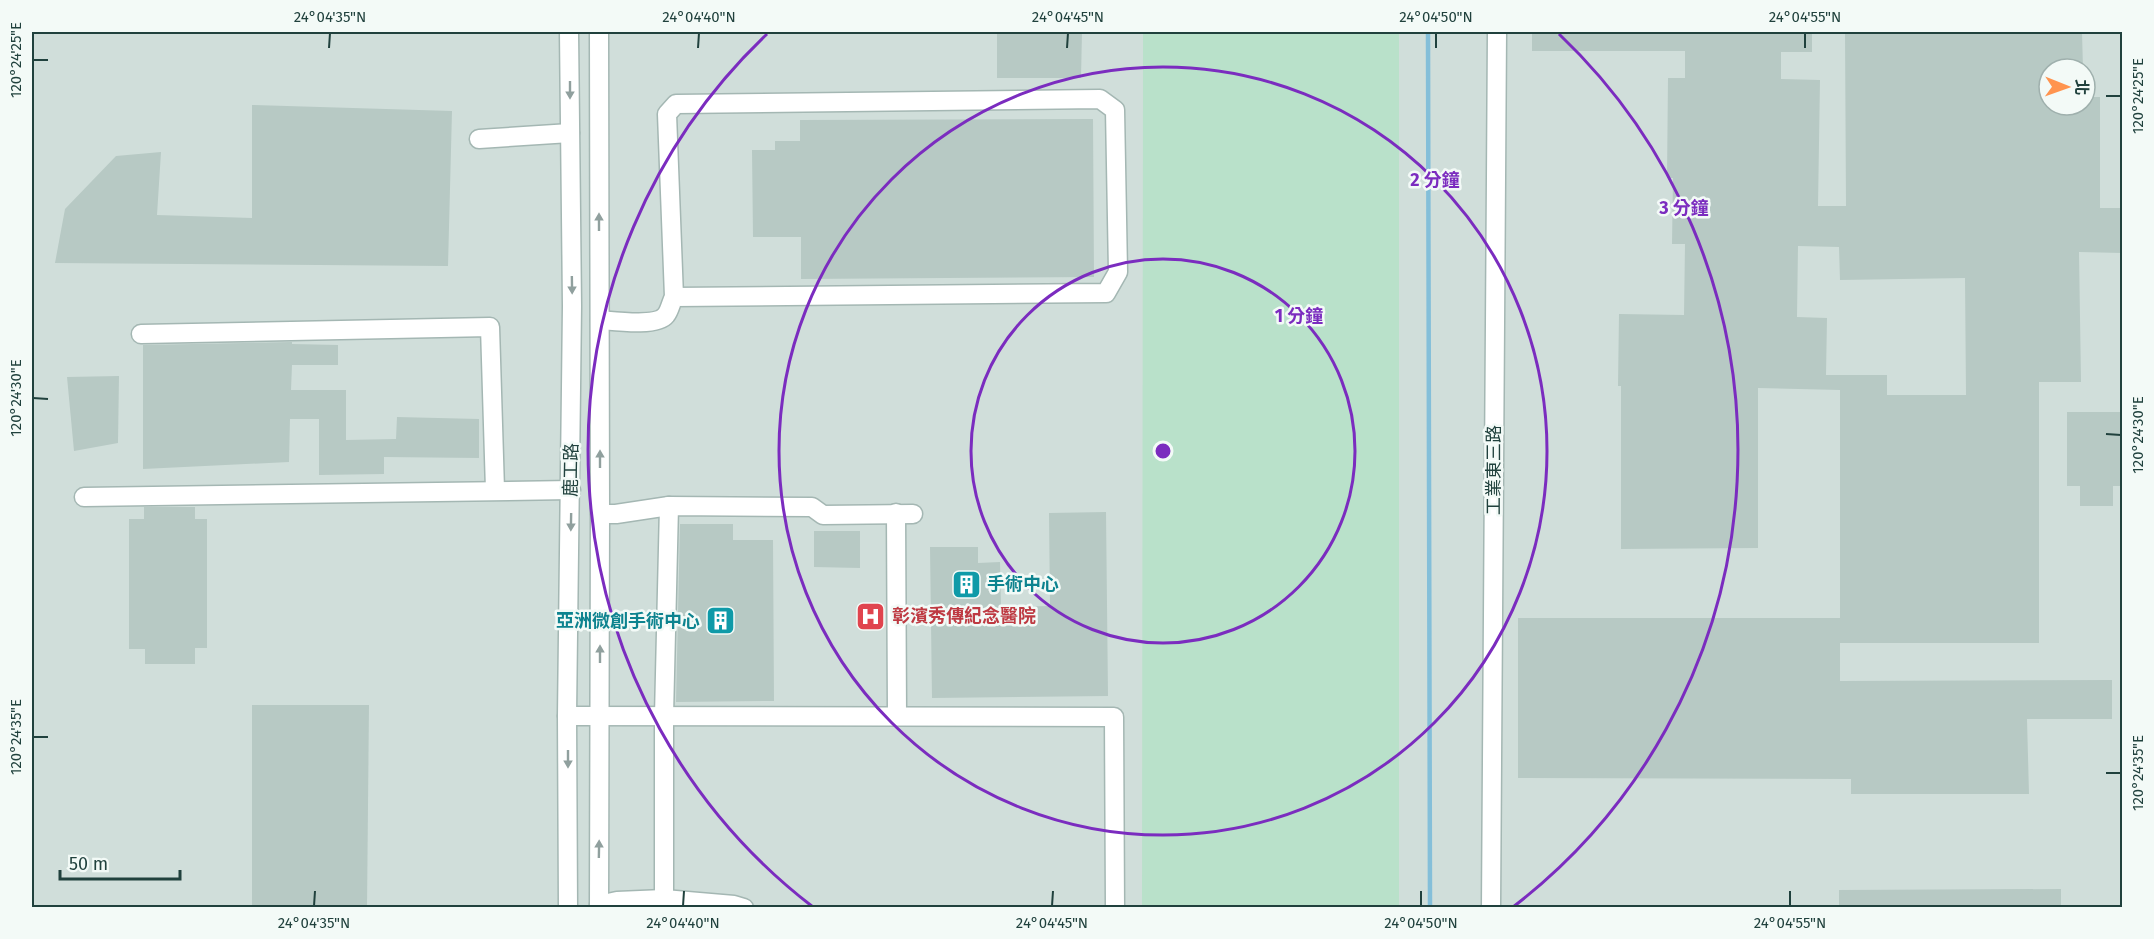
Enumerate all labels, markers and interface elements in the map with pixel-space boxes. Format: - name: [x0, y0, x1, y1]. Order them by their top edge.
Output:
- text: 24°04'35"N: [294, 8, 366, 26]
- text: 24°04'40"N: [662, 8, 736, 26]
- text: 24°04'45"N: [1032, 8, 1104, 26]
- text: 24°04'50"N: [1399, 8, 1473, 26]
- text: 24°04'55"N: [1769, 8, 1841, 26]
- text: 120°24'25"E: [7, 22, 25, 98]
- north arrow: [2037, 57, 2097, 117]
- text: 120°24'25"E: [2129, 58, 2147, 134]
- text: 北: [2072, 79, 2091, 95]
- one-way arrow: [565, 80, 575, 99]
- text: 2 分鐘: [1410, 169, 1460, 191]
- text: 3 分鐘: [1658, 197, 1709, 219]
- one-way arrow: [594, 213, 604, 232]
- one-way arrow: [567, 275, 577, 294]
- text: 1 分鐘: [1275, 305, 1323, 327]
- text: 120°24'30"E: [7, 359, 25, 437]
- text: 120°24'30"E: [2129, 396, 2147, 474]
- street label: 工業東三路: [1483, 425, 1505, 515]
- centre of rings: [1153, 441, 1173, 461]
- street label: 鹿工路: [560, 443, 582, 497]
- one-way arrow: [595, 450, 605, 469]
- one-way arrow: [566, 512, 575, 531]
- building icon: 手術中心: [950, 568, 982, 600]
- place label: 手術中心: [987, 573, 1059, 595]
- hospital icon: 彰濱秀傳紀念醫院: [855, 600, 887, 632]
- building icon: 亞洲微創手術中心: [705, 605, 737, 637]
- place label: 彰濱秀傳紀念醫院: [892, 605, 1036, 627]
- place label: 亞洲微創手術中心: [556, 610, 700, 632]
- one-way arrow: [595, 645, 605, 664]
- text: 120°24'35"E: [7, 699, 25, 775]
- text: 120°24'35"E: [2129, 735, 2147, 811]
- one-way arrow: [563, 749, 573, 768]
- one-way arrow: [594, 840, 604, 859]
- scale bar: [60, 843, 180, 881]
- text: 50 m: [69, 853, 108, 875]
- text: 24°04'35"N: [278, 914, 350, 932]
- text: 24°04'40"N: [646, 914, 720, 932]
- text: 24°04'45"N: [1016, 914, 1088, 932]
- text: 24°04'50"N: [1384, 914, 1458, 932]
- text: 24°04'55"N: [1754, 914, 1826, 932]

